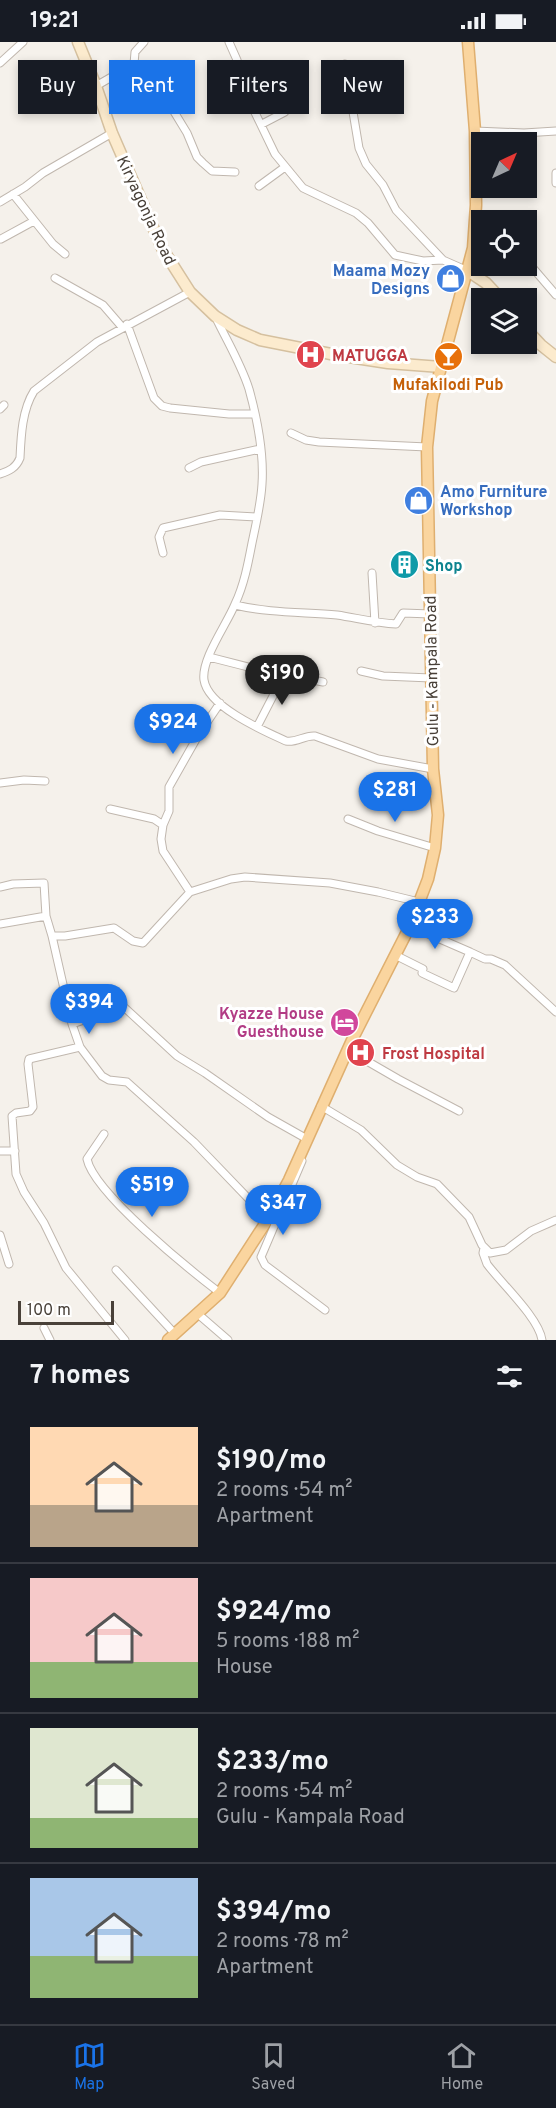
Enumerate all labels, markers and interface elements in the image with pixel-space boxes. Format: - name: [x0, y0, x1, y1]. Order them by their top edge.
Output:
- text: 19:21: [30, 8, 80, 35]
- chip: Buy: [18, 60, 97, 114]
- chip: Rent: [109, 60, 195, 114]
- chip: Filters: [207, 60, 309, 114]
- chip: New: [321, 60, 404, 114]
- north arrow: [471, 132, 537, 198]
- map controls: [471, 132, 537, 354]
- street label: Kiryagonja Road: [111, 153, 179, 269]
- button: locate: [471, 210, 537, 276]
- place label: Maama Mozy Designs: [333, 262, 430, 300]
- shop icon: Maama Mozy Designs: [435, 263, 467, 295]
- button: layers: [471, 288, 537, 354]
- hospital icon: MATUGGA: [295, 339, 327, 371]
- bar icon: Mufakilodi Pub: [432, 340, 464, 372]
- place label: MATUGGA: [332, 347, 408, 367]
- place label: Mufakilodi Pub: [392, 376, 504, 396]
- place label: Amo Furniture Workshop: [440, 483, 548, 521]
- shop icon: Amo Furniture Workshop: [403, 484, 435, 516]
- building icon: Shop: [388, 549, 420, 581]
- place label: Shop: [425, 557, 463, 577]
- street label: Gulu - Kampala Road: [422, 595, 444, 747]
- pin: $190: [246, 655, 318, 706]
- text: $190: [259, 661, 305, 687]
- pin: $924: [137, 704, 209, 755]
- text: $924: [148, 710, 198, 736]
- pin: $281: [359, 772, 431, 823]
- text: $281: [373, 778, 417, 804]
- pin: $233: [399, 899, 471, 950]
- text: $233: [411, 905, 459, 931]
- pin: $394: [53, 984, 125, 1035]
- text: $394: [64, 990, 114, 1016]
- place label: Kyazze House Guesthouse: [219, 1005, 324, 1043]
- hotel icon: Kyazze House Guesthouse: [329, 1006, 361, 1038]
- hospital icon: Frost Hospital: [345, 1037, 377, 1069]
- place label: Frost Hospital: [382, 1045, 485, 1065]
- pin: $519: [116, 1167, 188, 1218]
- text: $519: [130, 1173, 174, 1199]
- pin: $347: [247, 1185, 319, 1236]
- text: $347: [259, 1191, 307, 1217]
- scale bar: [18, 1298, 114, 1326]
- text: 100 m: [27, 1301, 71, 1321]
- text: 7 homes: [30, 1360, 130, 1393]
- icon: filters: [493, 1360, 526, 1393]
- text: $190/mo: [216, 1445, 327, 1478]
- icon: home: [78, 1451, 150, 1523]
- text: 2 rooms · 54 m²: [216, 1478, 353, 1504]
- text: Apartment: [216, 1504, 314, 1530]
- text: $924/mo: [216, 1596, 332, 1629]
- icon: home: [78, 1602, 150, 1674]
- text: 5 rooms · 188 m²: [216, 1629, 359, 1655]
- text: House: [216, 1655, 272, 1681]
- text: $233/mo: [216, 1746, 329, 1779]
- icon: home: [78, 1752, 150, 1824]
- text: 2 rooms · 54 m²: [216, 1779, 353, 1805]
- text: Gulu - Kampala Road: [216, 1805, 405, 1831]
- text: $394/mo: [216, 1896, 331, 1929]
- icon: home: [78, 1902, 150, 1974]
- text: 2 rooms · 78 m²: [216, 1929, 349, 1955]
- text: Apartment: [216, 1955, 314, 1981]
- tab: Map: [73, 2039, 106, 2095]
- tab: Saved: [251, 2039, 295, 2095]
- tab: Home: [441, 2039, 483, 2095]

